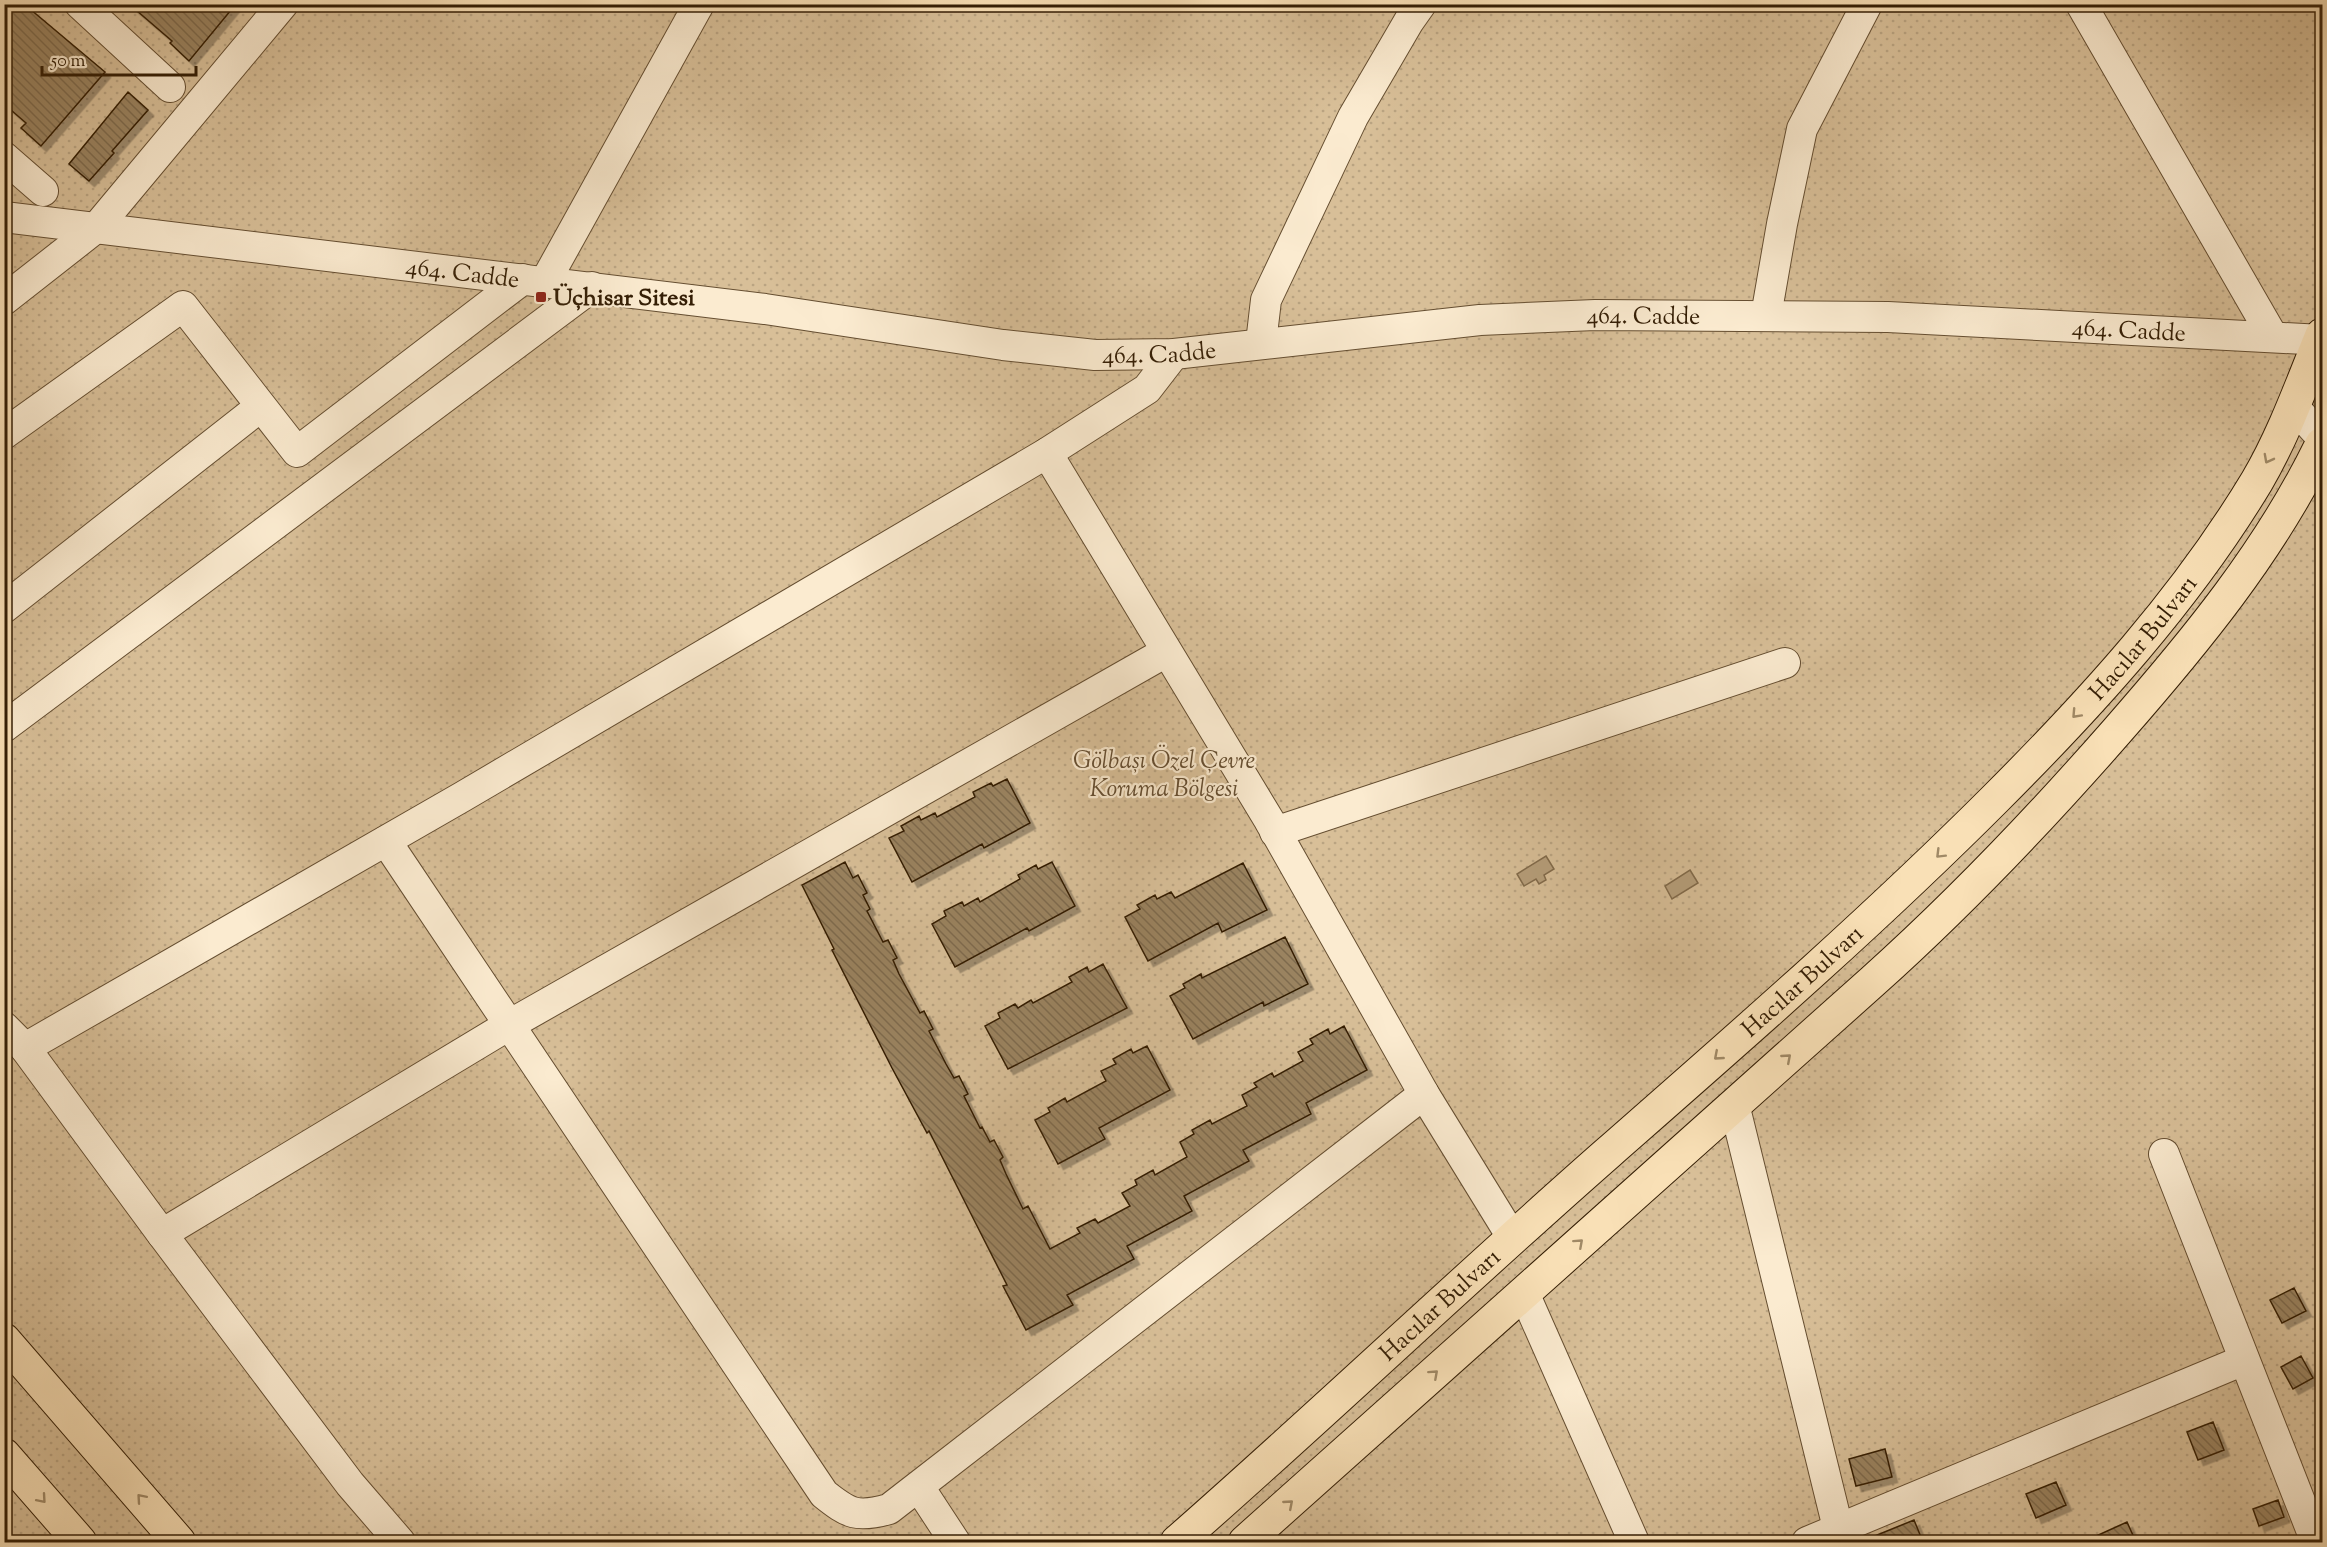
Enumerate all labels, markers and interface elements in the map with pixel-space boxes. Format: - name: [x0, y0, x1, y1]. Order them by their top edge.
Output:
- scale bar: [42, 39, 196, 77]
- text: 50 m: [50, 49, 86, 75]
- street label: 464. Cadde: [404, 251, 521, 298]
- place label: Üçhisar Sitesi: [553, 282, 695, 316]
- marker: Üçhisar Sitesi: [534, 290, 548, 304]
- street label: 464. Cadde: [1585, 300, 1700, 335]
- street label: 464. Cadde: [2071, 312, 2187, 352]
- street label: 464. Cadde: [1102, 334, 1218, 374]
- one-way arrow: [2264, 452, 2276, 463]
- street label: Hacılar Bulvarı: [2082, 569, 2207, 709]
- one-way arrow: [2072, 707, 2083, 718]
- park label: Gölbaşı Özel Çevre Koruma Bölgesi: [1073, 744, 1255, 807]
- one-way arrow: [1936, 847, 1946, 858]
- street label: Hacılar Bulvarı: [1735, 918, 1872, 1046]
- one-way arrow: [1714, 1049, 1725, 1060]
- one-way arrow: [1780, 1054, 1791, 1065]
- one-way arrow: [1572, 1239, 1582, 1250]
- street label: Hacılar Bulvarı: [1373, 1242, 1509, 1370]
- one-way arrow: [1428, 1370, 1438, 1381]
- one-way arrow: [35, 1492, 46, 1503]
- one-way arrow: [137, 1494, 148, 1505]
- one-way arrow: [1282, 1500, 1293, 1511]

